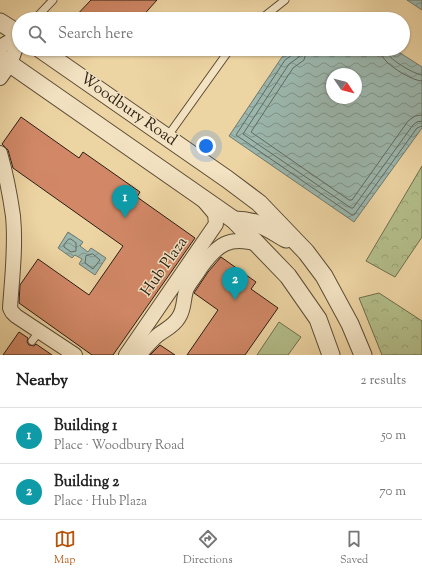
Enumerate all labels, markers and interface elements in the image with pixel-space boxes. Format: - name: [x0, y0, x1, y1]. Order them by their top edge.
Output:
- search box: [12, 12, 410, 56]
- icon: search: [26, 23, 48, 45]
- text: Search here: [58, 24, 133, 45]
- street label: Woodbury Road: [75, 68, 181, 152]
- north arrow: [326, 68, 362, 104]
- your location: [196, 136, 216, 156]
- pin: 1: [112, 185, 138, 218]
- street label: Hub Plaza: [136, 232, 194, 302]
- pin: 2: [222, 267, 248, 300]
- text: Nearby: [16, 369, 68, 393]
- text: 2 results: [361, 372, 406, 390]
- text: Building 1: [54, 416, 117, 437]
- text: 1: [27, 427, 31, 445]
- text: 50 m: [381, 427, 406, 445]
- text: Place · Woodbury Road: [54, 437, 184, 455]
- text: Building 2: [54, 472, 119, 493]
- text: 2: [26, 483, 32, 501]
- text: 70 m: [379, 483, 406, 501]
- text: Place · Hub Plaza: [54, 493, 147, 511]
- tab: Map: [54, 528, 76, 568]
- tab: Directions: [183, 528, 233, 568]
- tab: Saved: [340, 528, 368, 568]

